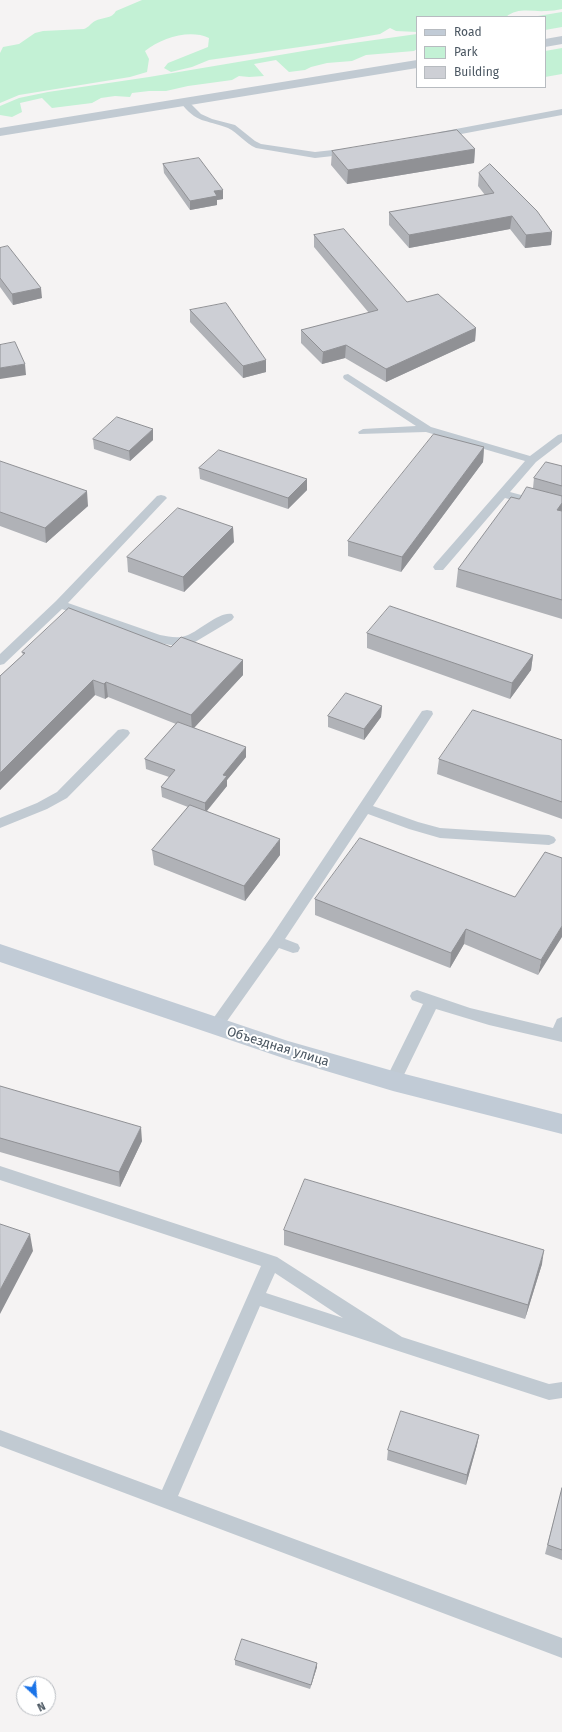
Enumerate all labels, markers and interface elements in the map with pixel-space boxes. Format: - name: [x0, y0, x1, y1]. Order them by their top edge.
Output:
- legend: [416, 16, 546, 88]
- text: Road: [454, 25, 482, 39]
- text: Park: [454, 45, 478, 59]
- text: Building: [454, 65, 499, 79]
- street label: Объездная улица: [225, 1024, 331, 1070]
- north arrow: [16, 1676, 56, 1716]
- text: N: [35, 1699, 47, 1714]

